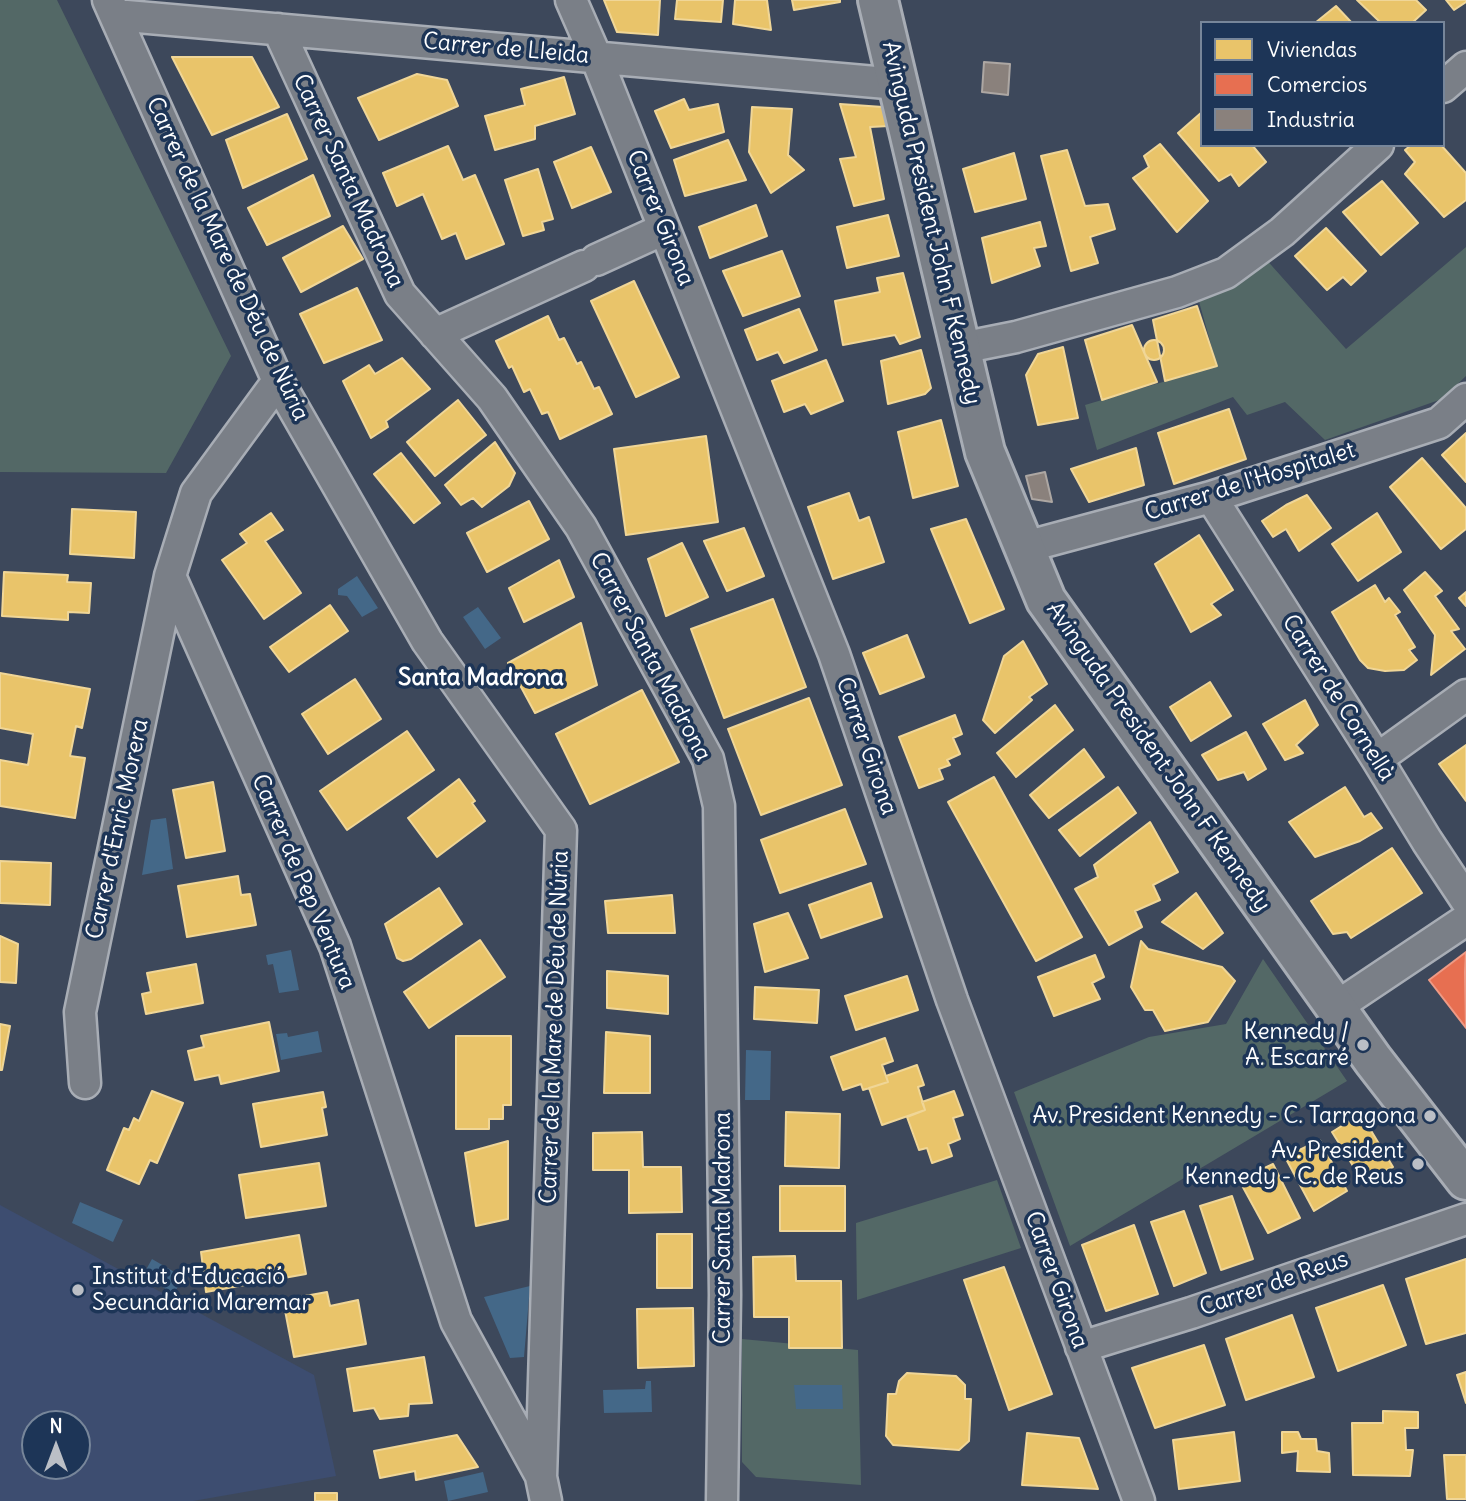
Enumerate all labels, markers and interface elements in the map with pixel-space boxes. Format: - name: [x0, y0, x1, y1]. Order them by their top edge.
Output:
- legend: [1200, 21, 1445, 147]
- street label: Carrer de Lleida: [422, 28, 590, 70]
- text: Viviendas: [1267, 36, 1357, 63]
- street label: Avinguda President John F Kennedy: [876, 39, 986, 407]
- street label: Carrer Santa Madrona: [286, 70, 410, 292]
- text: Comercios: [1267, 71, 1367, 98]
- street label: Carrer de la Mare de Déu de Núria: [140, 93, 314, 425]
- text: Industria: [1267, 106, 1355, 133]
- street label: Carrer Girona: [620, 146, 700, 290]
- street label: Carrer de l'Hospitalet: [1141, 437, 1359, 527]
- street label: Carrer Santa Madrona: [583, 548, 717, 766]
- street label: Avinguda President John F Kennedy: [1040, 597, 1276, 917]
- street label: Carrer de Cornellà: [1276, 610, 1400, 786]
- district label: Santa Madrona: [398, 664, 564, 692]
- street label: Carrer Girona: [830, 674, 902, 818]
- street label: Carrer d'Enric Morera: [81, 716, 155, 942]
- street label: Carrer de Pep Ventura: [245, 770, 361, 994]
- street label: Carrer de la Mare de Déu de Núria: [535, 850, 575, 1204]
- place label: Kennedy / A. Escarré: [1244, 1018, 1349, 1072]
- marker: Kennedy / A. Escarré: [1355, 1037, 1371, 1053]
- place label: Av. President Kennedy - C. Tarragona: [1033, 1102, 1416, 1130]
- marker: Av. President Kennedy - C. Tarragona: [1422, 1108, 1438, 1124]
- street label: Carrer Santa Madrona: [709, 1112, 737, 1344]
- place label: Av. President Kennedy - C. de Reus: [1184, 1137, 1404, 1191]
- marker: Av. President Kennedy - C. de Reus: [1410, 1156, 1426, 1172]
- street label: Carrer Girona: [1018, 1208, 1094, 1352]
- street label: Carrer de Reus: [1196, 1246, 1352, 1322]
- place label: Institut d'Educació Secundària Maremar: [92, 1263, 311, 1317]
- marker: Institut d'Educació Secundària Maremar: [70, 1282, 86, 1298]
- north arrow: [21, 1410, 91, 1480]
- text: N: [49, 1414, 63, 1438]

